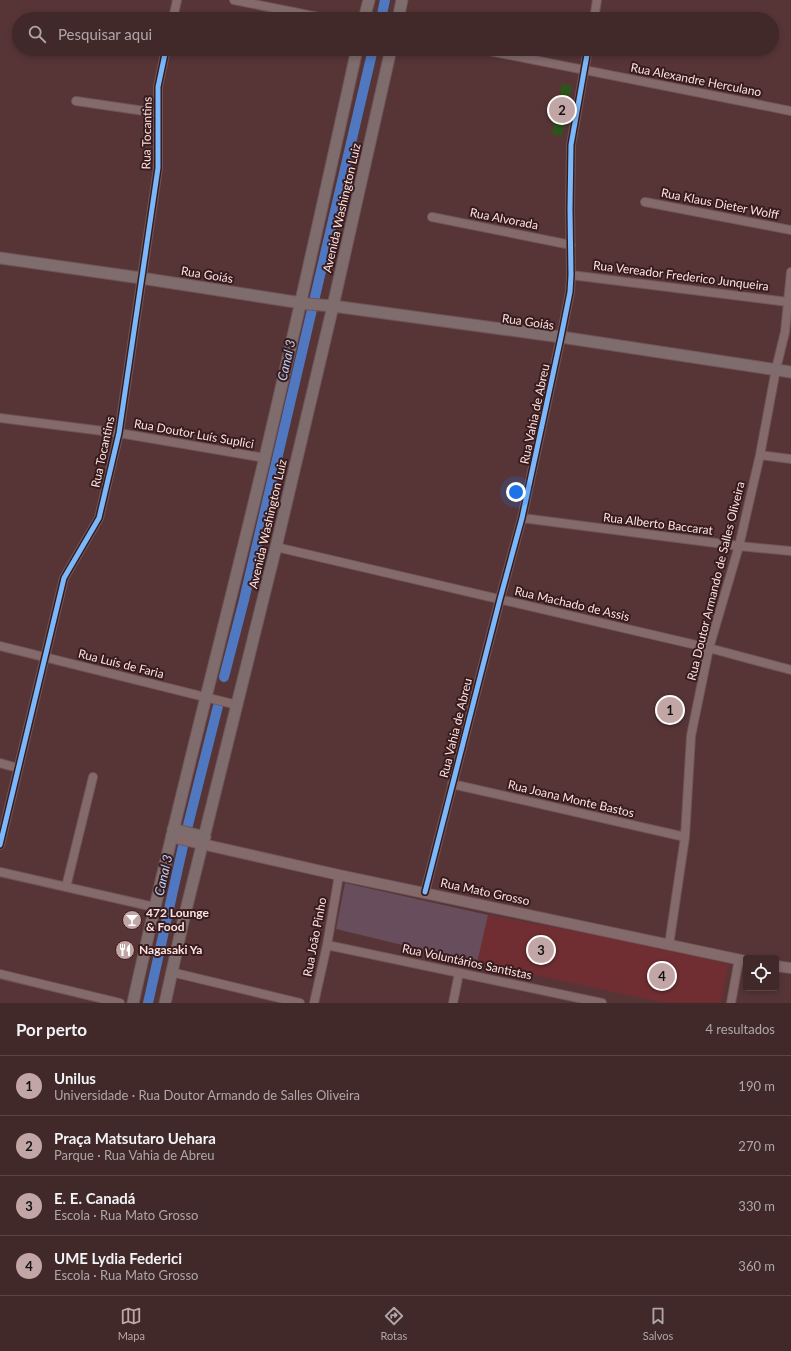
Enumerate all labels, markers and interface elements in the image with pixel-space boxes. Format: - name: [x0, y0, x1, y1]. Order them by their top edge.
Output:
- search box: [12, 12, 779, 56]
- icon: search: [26, 23, 48, 45]
- text: Pesquisar aqui: [58, 25, 152, 43]
- street label: Rua Alexandre Herculano: [629, 59, 763, 100]
- pin: 2: [549, 95, 575, 125]
- street label: Rua Tocantins: [138, 97, 155, 169]
- street label: Avenida Washington Luiz: [319, 141, 364, 274]
- street label: Rua Klaus Dieter Wolff: [660, 185, 780, 222]
- street label: Rua Alvorada: [469, 205, 540, 232]
- street label: Rua Vereador Frederico Junqueira: [593, 257, 770, 294]
- street label: Rua Goiás: [180, 263, 234, 286]
- street label: Rua Goiás: [501, 310, 555, 333]
- water label: Canal 3: [274, 338, 298, 382]
- street label: Rua Vahia de Abreu: [517, 362, 552, 465]
- street label: Rua Tocantins: [88, 415, 117, 489]
- street label: Rua Doutor Luís Suplici: [133, 416, 255, 451]
- street label: Avenida Washington Luiz: [245, 457, 290, 590]
- street label: Rua Doutor Armando de Salles Oliveira: [684, 480, 748, 682]
- your location: [506, 482, 526, 502]
- street label: Rua Alberto Baccarat: [602, 509, 715, 538]
- street label: Rua Machado de Assis: [513, 583, 631, 624]
- street label: Rua Luís de Faria: [77, 646, 166, 681]
- street label: Rua Vahia de Abreu: [436, 677, 475, 779]
- pin: 1: [657, 695, 683, 725]
- street label: Rua Joana Monte Bastos: [507, 777, 636, 820]
- water label: Canal 3: [151, 853, 175, 897]
- street label: Rua Mato Grosso: [439, 875, 531, 908]
- street label: Rua João Pinho: [299, 896, 330, 978]
- place label: 472 Lounge & Food: [146, 905, 209, 934]
- bar icon: 472 Lounge & Food: [121, 909, 143, 931]
- pin: 3: [528, 935, 554, 965]
- restaurant icon: Nagasaki Ya: [114, 939, 136, 961]
- street label: Rua Voluntários Santistas: [401, 940, 533, 983]
- place label: Nagasaki Ya: [139, 942, 202, 957]
- map controls: [743, 955, 779, 991]
- button: locate: [743, 955, 779, 991]
- pin: 4: [649, 961, 675, 991]
- text: Por perto: [16, 1019, 87, 1040]
- text: 4 resultados: [705, 1021, 775, 1037]
- text: Unilus: [54, 1069, 96, 1087]
- text: 1: [25, 1078, 33, 1094]
- text: 190 m: [738, 1078, 775, 1094]
- text: Universidade · Rua Doutor Armando de Salles Oliveira: [54, 1087, 360, 1103]
- text: Praça Matsutaro Uehara: [54, 1129, 216, 1147]
- text: 2: [25, 1138, 33, 1154]
- text: 270 m: [738, 1138, 775, 1154]
- text: Parque · Rua Vahia de Abreu: [54, 1147, 215, 1163]
- text: E. E. Canadá: [54, 1189, 135, 1207]
- text: 3: [25, 1198, 33, 1214]
- text: 330 m: [738, 1198, 775, 1214]
- text: Escola · Rua Mato Grosso: [54, 1207, 198, 1223]
- text: UME Lydia Federici: [54, 1249, 182, 1267]
- text: 4: [25, 1258, 33, 1274]
- text: 360 m: [738, 1258, 775, 1274]
- text: Escola · Rua Mato Grosso: [54, 1267, 198, 1283]
- tab: Mapa: [118, 1305, 145, 1342]
- tab: Rotas: [380, 1305, 407, 1342]
- tab: Salvos: [643, 1305, 673, 1342]

